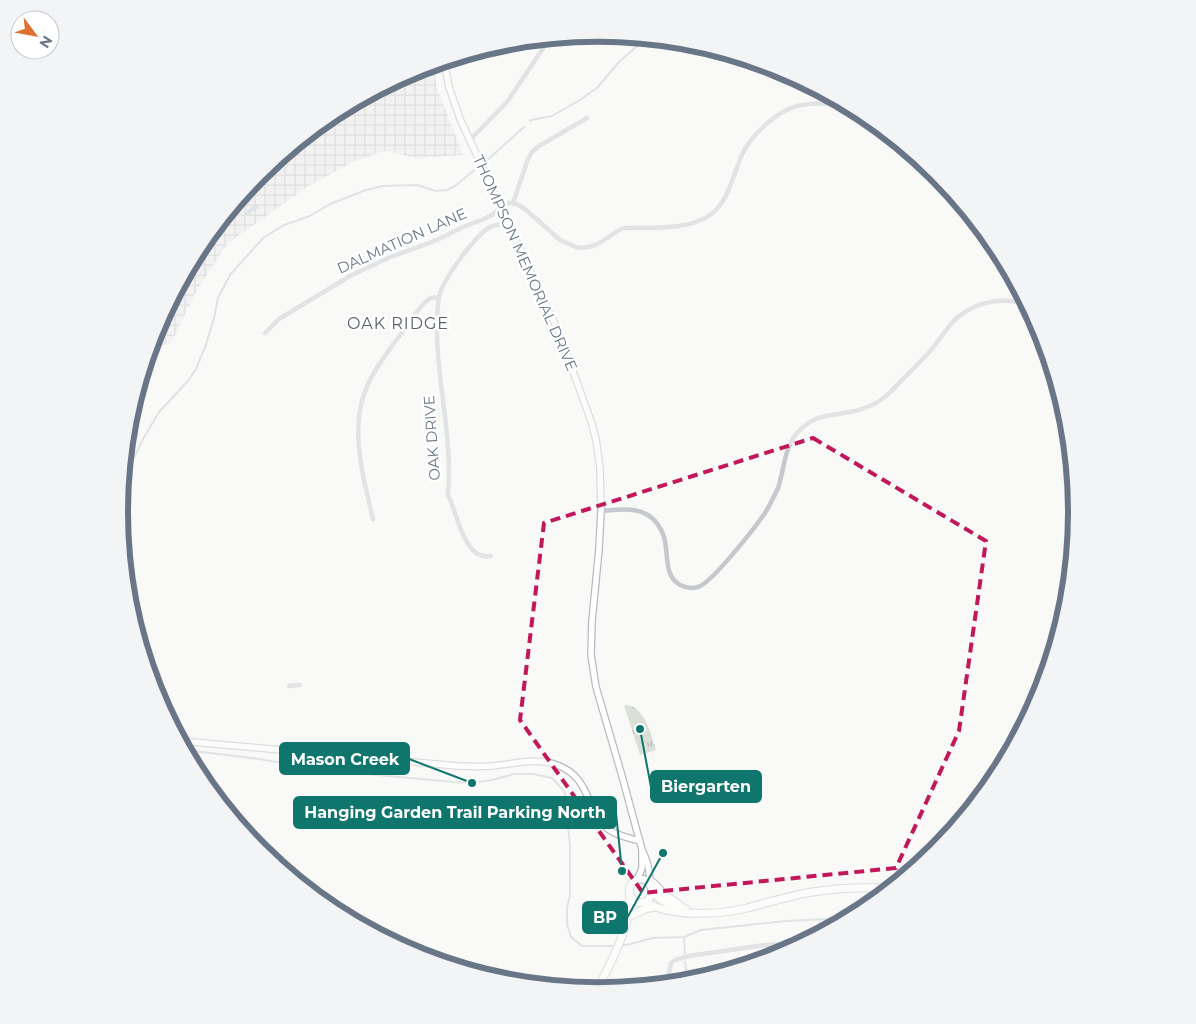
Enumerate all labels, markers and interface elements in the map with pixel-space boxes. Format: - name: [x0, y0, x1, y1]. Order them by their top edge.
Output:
- north arrow: [10, 10, 60, 60]
- text: N: [35, 32, 57, 51]
- street label: THOMPSON MEMORIAL DRIVE: [469, 152, 582, 374]
- street label: DALMATION LANE: [334, 203, 470, 278]
- district label: OAK RIDGE: [347, 314, 449, 333]
- street label: OAK DRIVE: [419, 395, 444, 481]
- callout: Mason Creek: [280, 743, 409, 774]
- text: Mason Creek: [291, 750, 400, 769]
- callout: Biergarten: [651, 771, 761, 802]
- text: Biergarten: [661, 777, 751, 796]
- callout: Hanging Garden Trail Parking North: [294, 797, 616, 828]
- text: Hanging Garden Trail Parking North: [304, 803, 606, 822]
- callout: BP: [583, 902, 627, 933]
- text: BP: [593, 908, 617, 927]

